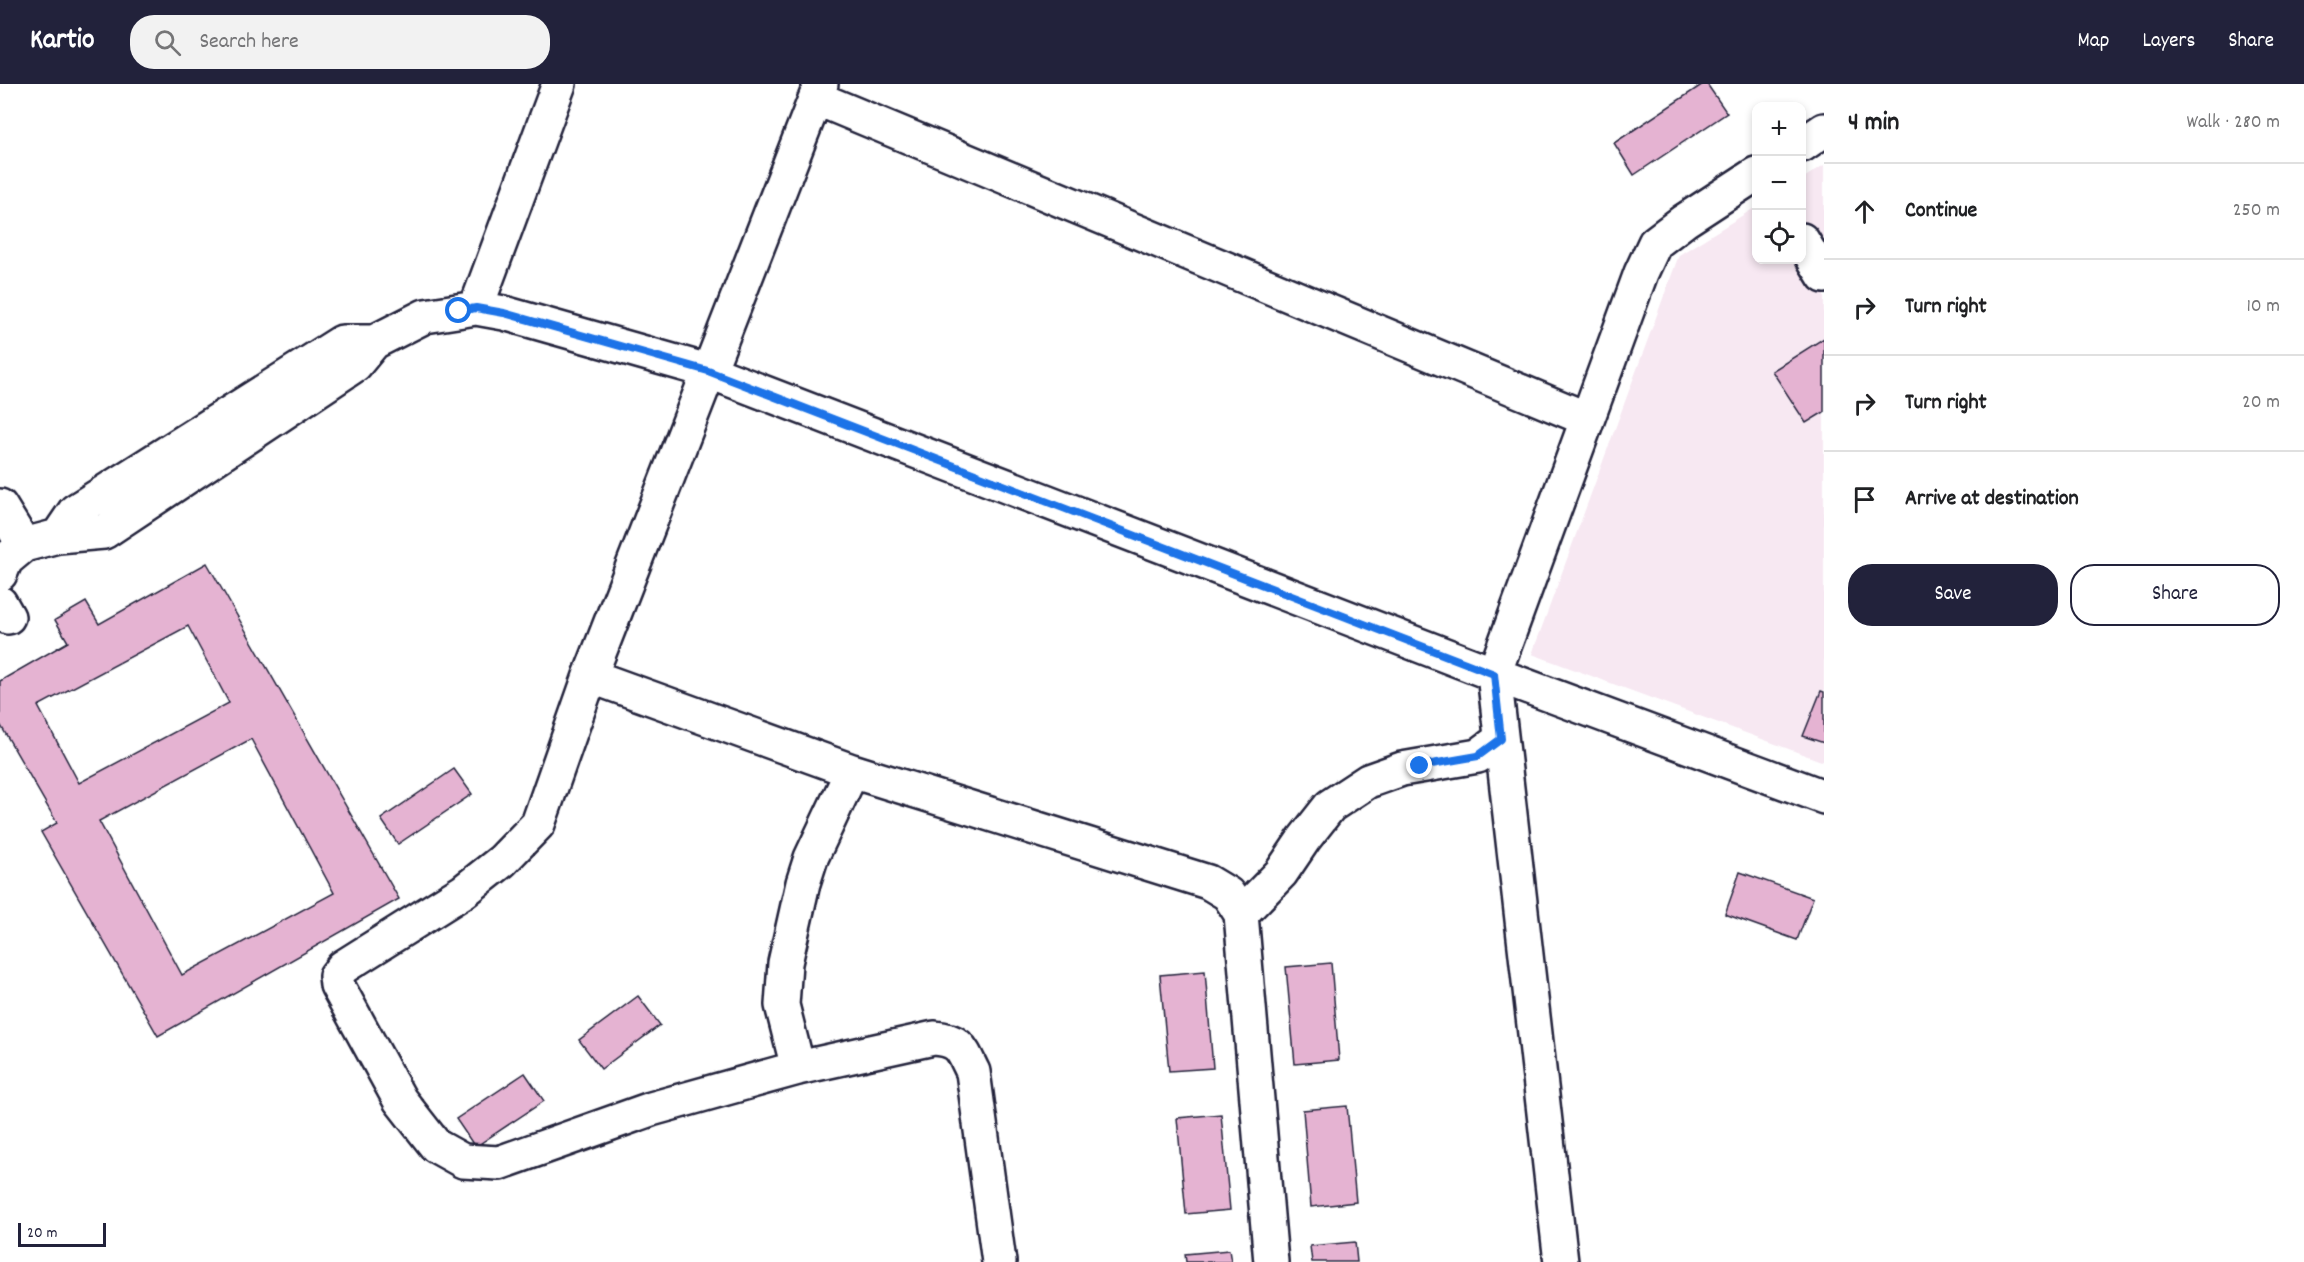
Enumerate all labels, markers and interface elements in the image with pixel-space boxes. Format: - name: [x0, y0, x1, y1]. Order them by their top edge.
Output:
- search box: [130, 15, 550, 69]
- text: Kartio: [30, 22, 94, 62]
- icon: search: [151, 26, 184, 59]
- text: Search here: [199, 27, 299, 58]
- text: Map: [2078, 27, 2109, 57]
- text: Layers: [2142, 27, 2195, 57]
- text: Share: [2228, 27, 2274, 57]
- map controls: [1752, 102, 1806, 264]
- button: +: [1752, 102, 1806, 156]
- text: 4 min: [1848, 105, 1899, 142]
- text: Walk · 280 m: [2186, 109, 2280, 137]
- button: −: [1752, 156, 1806, 210]
- icon: ahead: [1848, 195, 1881, 228]
- text: Continue: [1905, 196, 1977, 227]
- text: 250 m: [2233, 197, 2280, 225]
- button: locate: [1752, 210, 1806, 264]
- icon: right: [1848, 291, 1881, 324]
- text: Turn right: [1905, 292, 1987, 323]
- text: 10 m: [2246, 293, 2280, 321]
- route start: [445, 297, 471, 323]
- icon: right: [1848, 387, 1881, 420]
- text: Turn right: [1905, 388, 1987, 419]
- text: 20 m: [2242, 389, 2280, 417]
- icon: arrive: [1848, 483, 1881, 516]
- text: Arrive at destination: [1905, 484, 2079, 515]
- button: Save: [1848, 564, 2058, 626]
- button: Share: [2070, 564, 2280, 626]
- route end: [1406, 752, 1432, 778]
- scale bar: [18, 1220, 106, 1248]
- text: 20 m: [27, 1222, 57, 1245]

